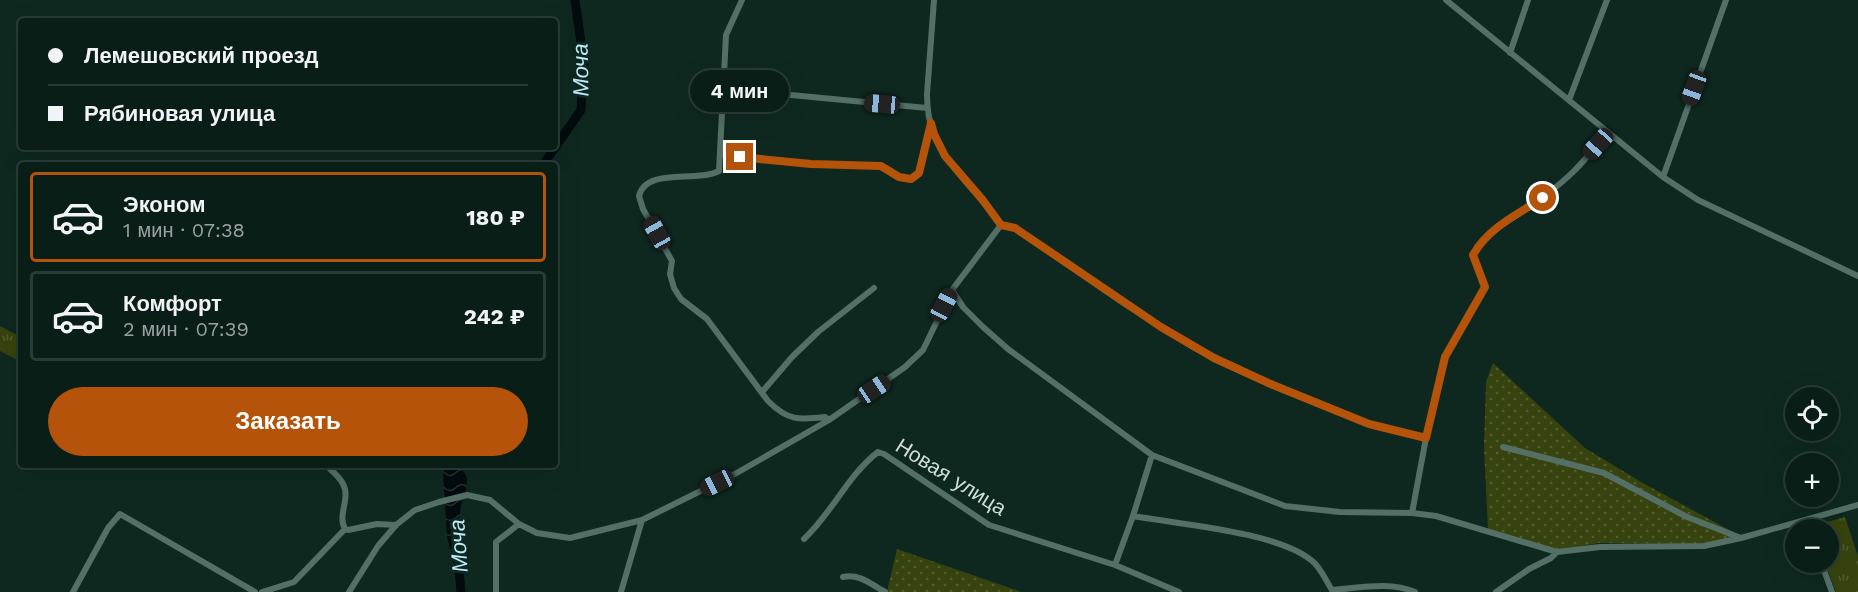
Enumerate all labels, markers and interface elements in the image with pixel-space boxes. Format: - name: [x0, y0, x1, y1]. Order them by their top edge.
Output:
- text: Лемешовский проезд: [84, 43, 319, 68]
- water label: Моча: [568, 43, 593, 97]
- car: [1679, 68, 1709, 108]
- callout: 4 мин: [690, 70, 789, 112]
- text: 4 мин: [711, 79, 768, 103]
- car: [863, 93, 901, 115]
- text: Рябиновая улица: [84, 101, 275, 126]
- car: [1579, 125, 1617, 163]
- route end: [726, 143, 753, 170]
- route start: [1529, 184, 1556, 211]
- icon: car: [51, 190, 105, 244]
- text: Эконом: [123, 192, 206, 217]
- text: 180 ₽: [466, 205, 525, 230]
- car: [640, 213, 674, 253]
- text: 1 мин · 07:38: [123, 218, 245, 242]
- car: [928, 285, 960, 325]
- icon: car: [51, 289, 105, 343]
- text: Комфорт: [123, 291, 222, 316]
- text: 242 ₽: [464, 304, 525, 329]
- text: 2 мин · 07:39: [123, 317, 249, 341]
- car: [854, 371, 894, 407]
- button: Заказать: [48, 387, 528, 456]
- map controls: [1785, 387, 1839, 573]
- button: locate: [1785, 387, 1839, 441]
- street label: Новая улица: [891, 433, 1011, 521]
- button: +: [1785, 453, 1839, 507]
- car: [697, 467, 737, 499]
- water label: Моча: [444, 519, 473, 573]
- button: −: [1785, 519, 1839, 573]

